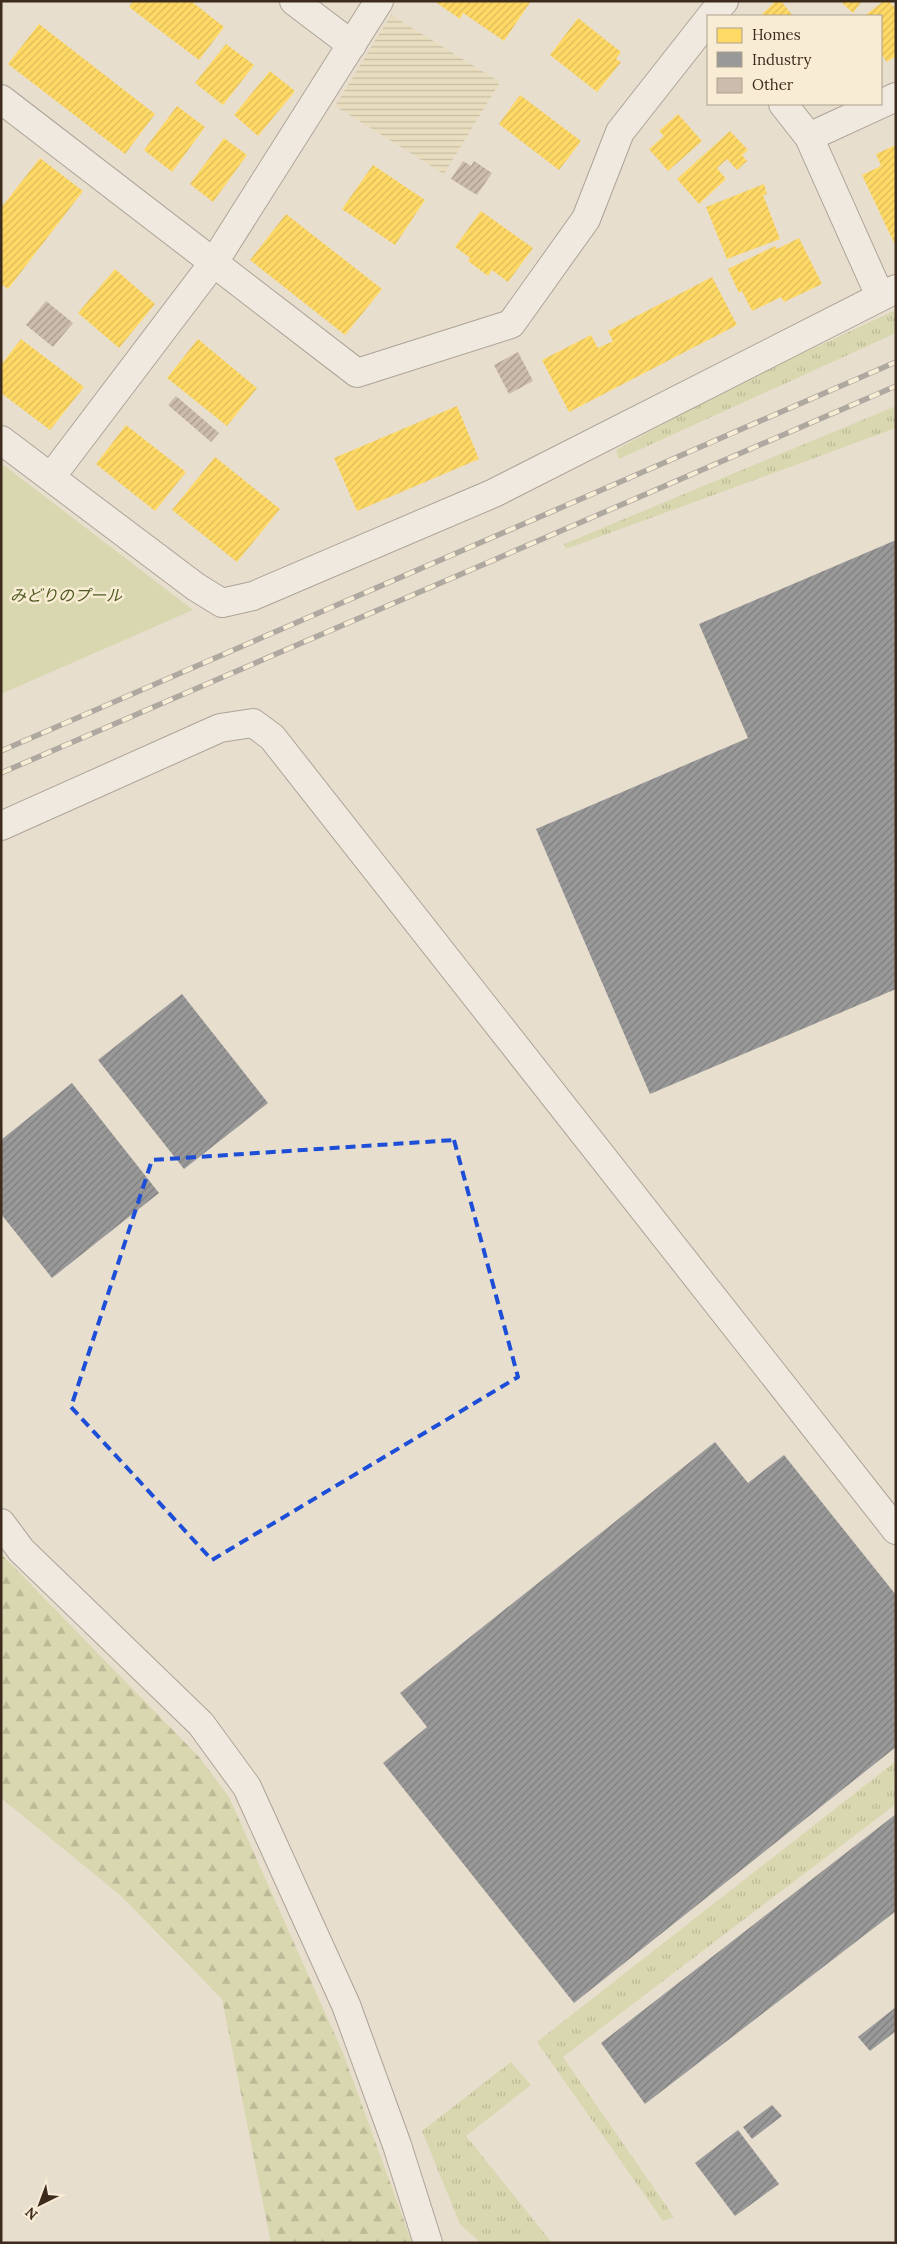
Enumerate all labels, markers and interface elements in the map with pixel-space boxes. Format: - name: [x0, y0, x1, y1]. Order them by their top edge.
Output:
- legend: [707, 15, 882, 105]
- text: Homes: [752, 25, 801, 44]
- text: Industry: [752, 50, 811, 69]
- text: Other: [752, 75, 794, 94]
- park label: みどりのプール: [10, 585, 123, 605]
- north arrow: [15, 2179, 65, 2229]
- text: N: [21, 2203, 41, 2224]

